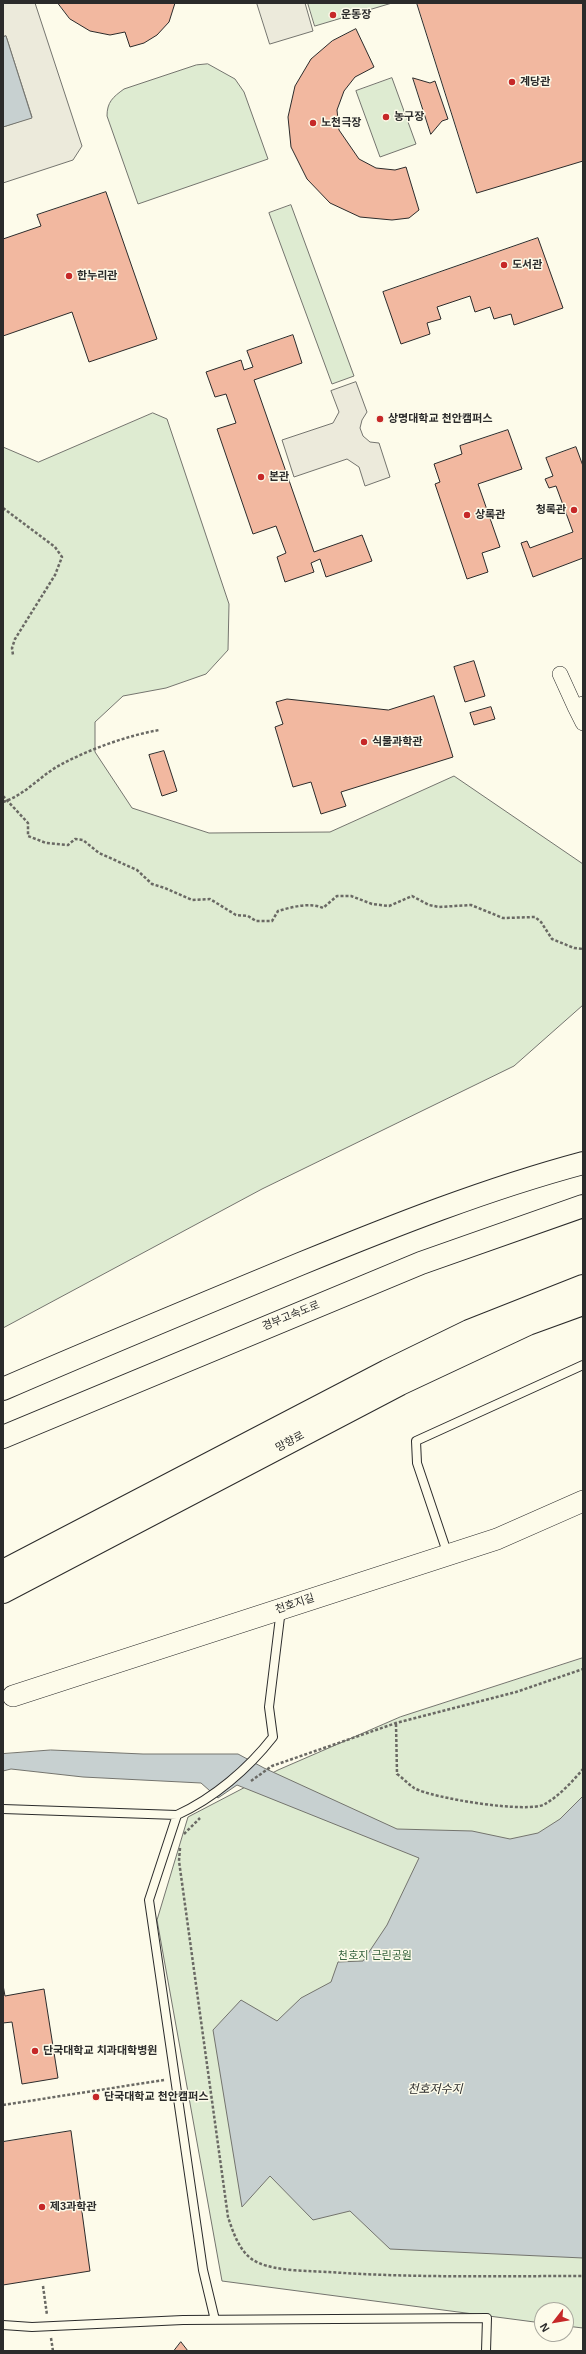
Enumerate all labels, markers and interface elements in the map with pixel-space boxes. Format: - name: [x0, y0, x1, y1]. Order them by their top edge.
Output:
- place label: 운동장: [341, 8, 371, 22]
- marker: 운동장: [328, 10, 338, 20]
- place label: 계당관: [520, 75, 550, 89]
- marker: 계당관: [507, 77, 517, 87]
- place label: 농구장: [394, 110, 424, 124]
- marker: 농구장: [381, 112, 391, 122]
- place label: 노천극장: [321, 116, 361, 130]
- marker: 노천극장: [308, 118, 318, 128]
- place label: 도서관: [512, 258, 542, 272]
- marker: 도서관: [499, 260, 509, 270]
- place label: 한누리관: [77, 269, 117, 283]
- marker: 한누리관: [64, 271, 74, 281]
- place label: 상명대학교 천안캠퍼스: [388, 412, 492, 426]
- marker: 상명대학교 천안캠퍼스: [375, 414, 385, 424]
- place label: 본관: [269, 470, 289, 484]
- marker: 본관: [256, 472, 266, 482]
- place label: 청록관: [536, 503, 566, 517]
- marker: 청록관: [569, 505, 579, 515]
- place label: 상록관: [475, 508, 505, 522]
- marker: 상록관: [462, 510, 472, 520]
- place label: 식물과학관: [372, 735, 423, 749]
- marker: 식물과학관: [359, 737, 369, 747]
- street label: 경부고속도로: [260, 1299, 322, 1333]
- street label: 망향로: [273, 1429, 307, 1455]
- street label: 천호지길: [274, 1591, 316, 1617]
- park label: 천호지 근린공원: [338, 1949, 412, 1963]
- place label: 단국대학교 치과대학병원: [43, 2044, 157, 2058]
- marker: 단국대학교 치과대학병원: [30, 2046, 40, 2056]
- water label: 천호저수지: [407, 2083, 463, 2097]
- place label: 단국대학교 천안캠퍼스: [104, 2090, 208, 2104]
- marker: 단국대학교 천안캠퍼스: [91, 2092, 101, 2102]
- place label: 제3과학관: [50, 2200, 97, 2214]
- marker: 제3과학관: [37, 2202, 47, 2212]
- north arrow: [534, 2302, 574, 2342]
- text: N: [537, 2321, 552, 2334]

